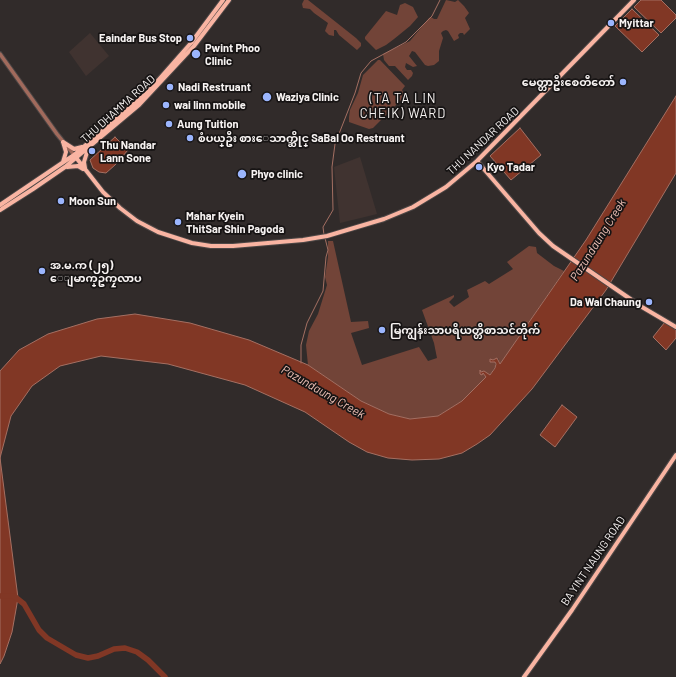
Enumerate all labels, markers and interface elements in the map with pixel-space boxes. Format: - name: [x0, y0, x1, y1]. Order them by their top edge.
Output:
- place label: Myittar: [619, 16, 654, 30]
- marker: Myittar: [606, 18, 616, 28]
- place label: Eaindar Bus Stop: [99, 31, 182, 45]
- marker: Eaindar Bus Stop: [185, 33, 195, 43]
- place label: Pwint Phoo Clinic: [205, 41, 260, 67]
- marker: Pwint Phoo Clinic: [190, 48, 202, 60]
- street label: THU DHAMMA ROAD: [78, 72, 158, 146]
- place label: မေတ္တာဦးစေတီတော်: [522, 75, 615, 89]
- marker: မေတ္တာဦးစေတီတော်: [618, 77, 628, 87]
- place label: Nadi Restruant: [178, 80, 251, 94]
- marker: Nadi Restruant: [165, 82, 175, 92]
- place label: Waziya Clinic: [276, 90, 339, 104]
- marker: Waziya Clinic: [261, 91, 273, 103]
- district label: (TA TA LIN CHEIK) WARD: [360, 91, 446, 122]
- place label: wai linn mobile: [174, 98, 246, 112]
- marker: wai linn mobile: [161, 100, 171, 110]
- street label: THU NANDAR ROAD: [444, 104, 522, 178]
- place label: Aung Tuition: [177, 117, 239, 131]
- marker: Aung Tuition: [164, 119, 174, 129]
- place label: စံပယ္ဦး စားေသာက္ဆိုင္ SaBal Oo Restruant: [198, 131, 405, 145]
- marker: စံပယ္ဦး စားေသာက္ဆိုင္ SaBal Oo Restruant: [185, 133, 195, 143]
- place label: Thu Nandar Lann Sone: [100, 138, 156, 164]
- marker: Thu Nandar Lann Sone: [87, 146, 97, 156]
- place label: Kyo Tadar: [487, 160, 535, 174]
- marker: Kyo Tadar: [474, 162, 484, 172]
- place label: Phyo clinic: [251, 167, 303, 181]
- marker: Phyo clinic: [236, 168, 248, 180]
- place label: Moon Sun: [69, 194, 116, 208]
- marker: Moon Sun: [56, 196, 66, 206]
- water label: Pazundaung Creek: [567, 196, 629, 284]
- place label: Mahar Kyein ThitSar Shin Pagoda: [186, 209, 284, 235]
- marker: Mahar Kyein ThitSar Shin Pagoda: [173, 217, 183, 227]
- place label: အ.မ.က (၂၅) ေျမာက္ဥကၠလာပ: [50, 258, 142, 284]
- marker: အ.မ.က (၂၅) ေျမာက္ဥကၠလာပ: [37, 266, 47, 276]
- place label: Da Wal Chaung: [570, 295, 641, 309]
- marker: Da Wal Chaung: [644, 297, 654, 307]
- place label: မြကျွန်းသာပရိယတ္တိစာသင်တိုက်: [390, 323, 540, 337]
- marker: မြကျွန်းသာပရိယတ္တိစာသင်တိုက်: [377, 325, 387, 335]
- water label: Pazundaung Creek: [279, 362, 367, 422]
- street label: BA YINT NAUNG ROAD: [558, 514, 628, 608]

